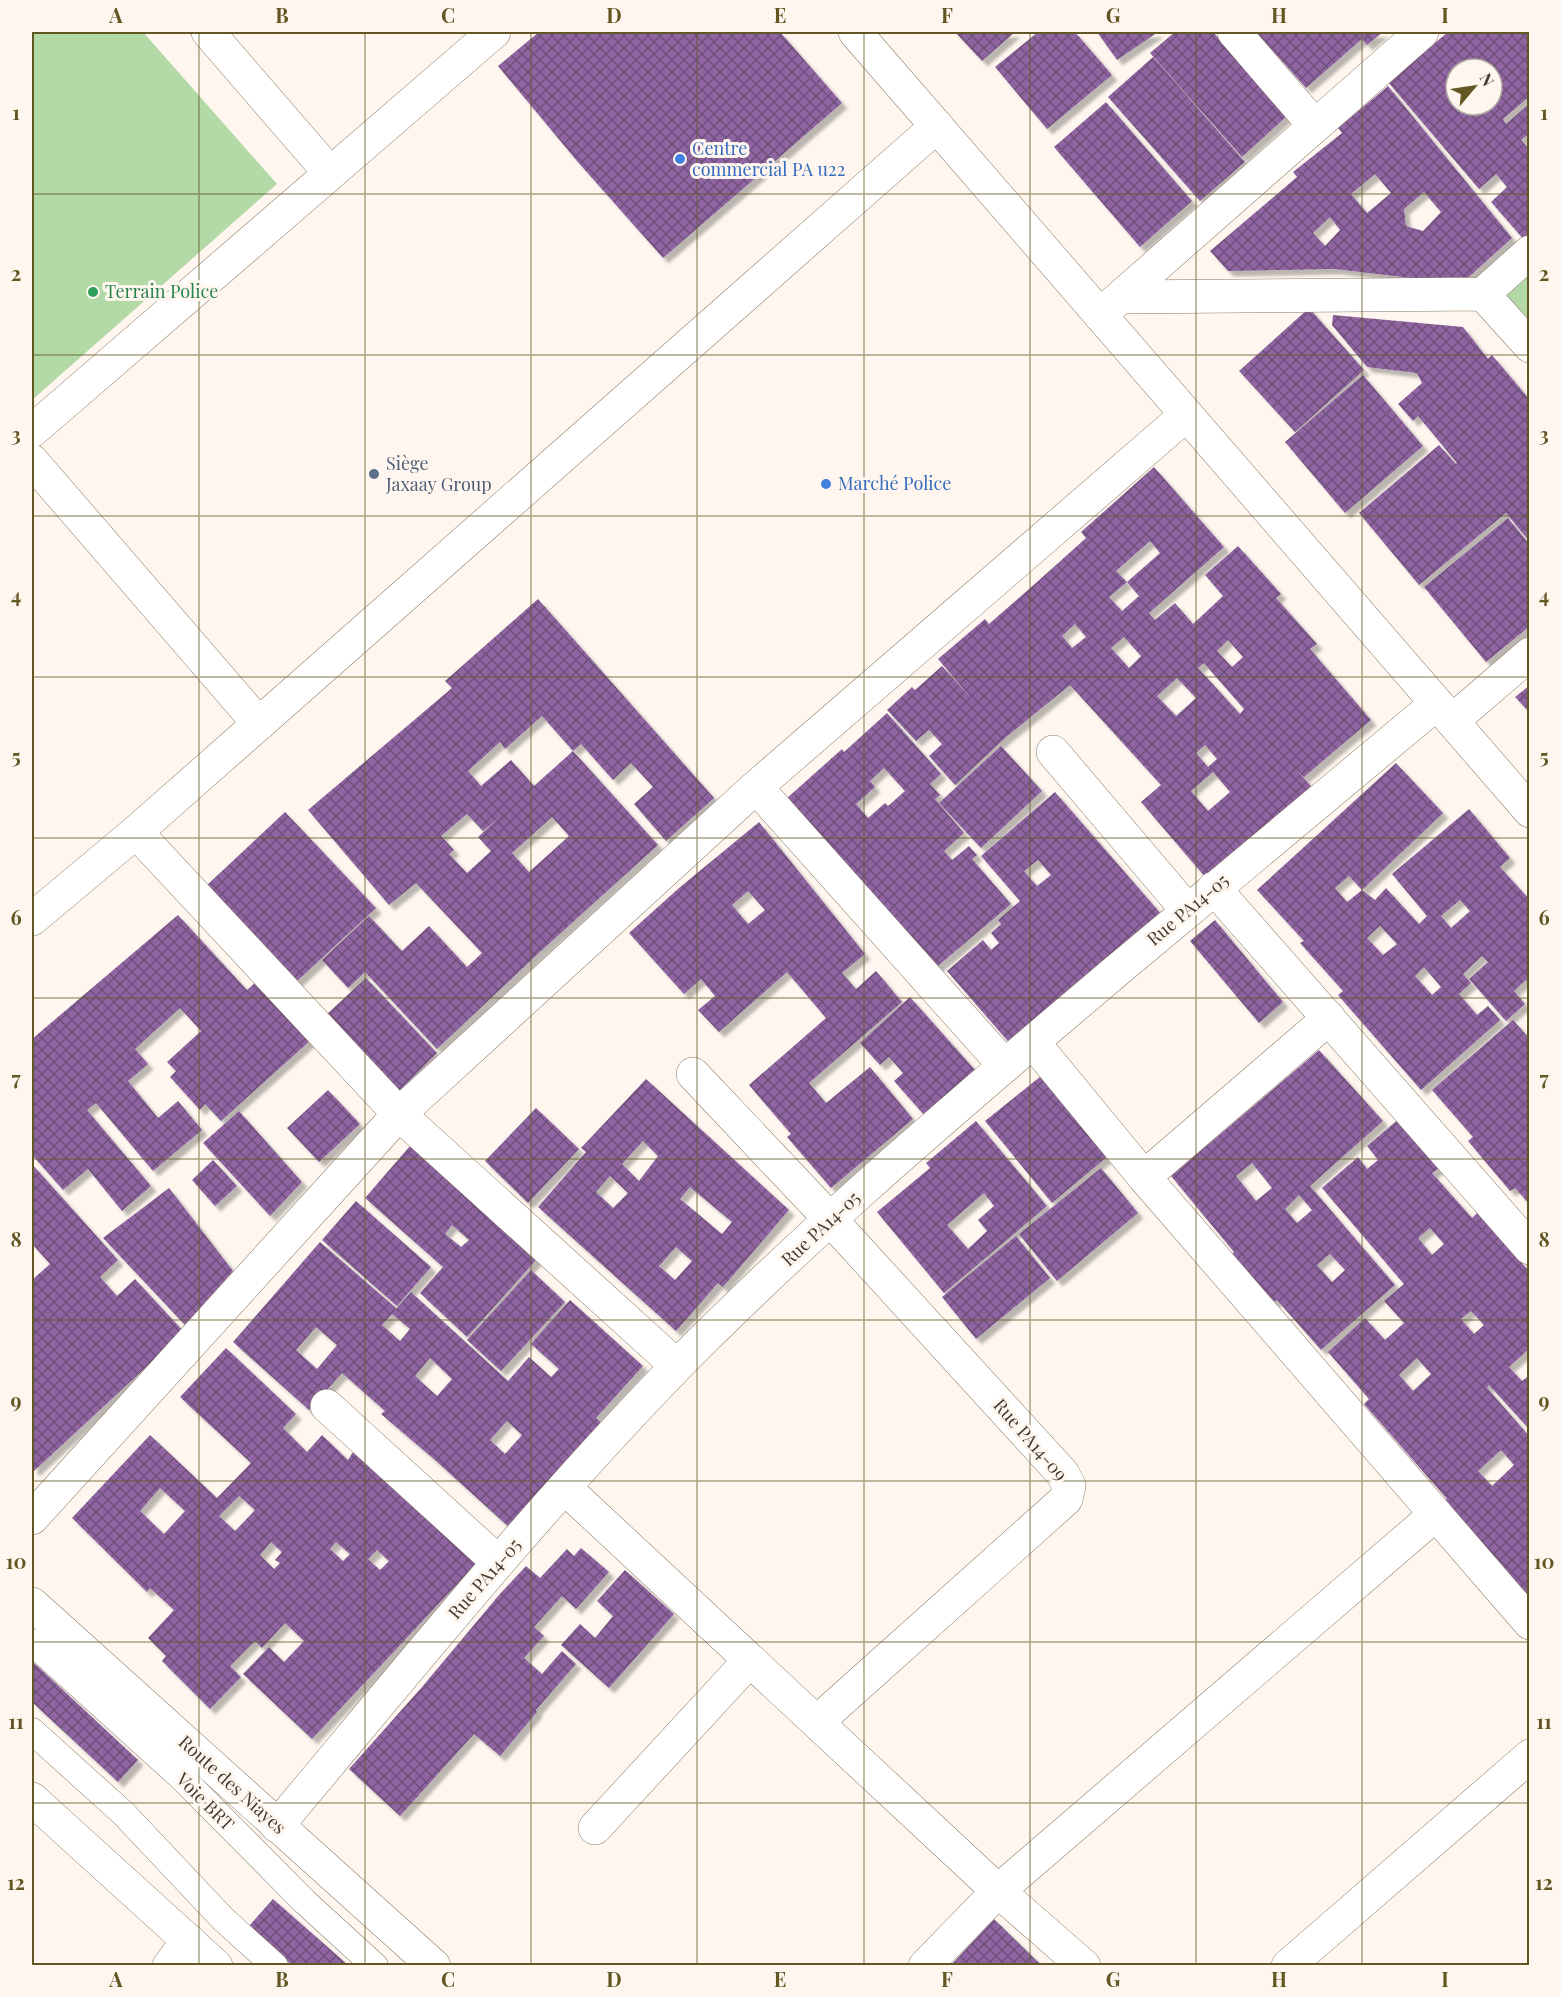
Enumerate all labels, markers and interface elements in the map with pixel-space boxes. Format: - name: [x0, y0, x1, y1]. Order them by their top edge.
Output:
- text: A: [108, 1, 123, 28]
- text: B: [275, 1, 289, 28]
- text: C: [441, 1, 455, 28]
- text: D: [606, 1, 622, 28]
- text: E: [774, 1, 786, 28]
- text: F: [941, 1, 953, 28]
- text: G: [1106, 1, 1121, 28]
- text: H: [1271, 1, 1287, 28]
- text: I: [1441, 1, 1449, 28]
- north arrow: [1444, 57, 1504, 117]
- text: N: [1476, 69, 1500, 90]
- text: 1: [12, 98, 20, 125]
- text: 1: [1540, 98, 1548, 125]
- place label: Centre commercial PA u22: [692, 136, 845, 181]
- marker: Centre commercial PA u22: [673, 152, 687, 166]
- text: 2: [11, 259, 21, 286]
- text: 2: [1539, 259, 1549, 286]
- place label: Terrain Police: [105, 279, 218, 303]
- marker: Terrain Police: [86, 285, 100, 299]
- text: 3: [11, 420, 21, 447]
- text: 3: [1539, 420, 1549, 447]
- place label: Siège Jaxaay Group: [385, 451, 492, 496]
- marker: Siège Jaxaay Group: [367, 467, 381, 481]
- place label: Marché Police: [838, 471, 951, 495]
- marker: Marché Police: [819, 477, 833, 491]
- text: 4: [11, 581, 21, 608]
- text: 4: [1539, 581, 1549, 608]
- text: 5: [11, 742, 21, 769]
- text: 5: [1539, 742, 1549, 769]
- street label: Rue PA14-05: [1141, 868, 1233, 950]
- text: 6: [10, 903, 22, 930]
- text: 6: [1538, 903, 1550, 930]
- text: 7: [11, 1064, 21, 1091]
- text: 7: [1539, 1064, 1549, 1091]
- street label: Rue PA14-05: [776, 1186, 865, 1271]
- text: 8: [10, 1225, 22, 1252]
- text: 8: [1538, 1225, 1550, 1252]
- text: 9: [10, 1386, 22, 1413]
- text: 9: [1538, 1386, 1550, 1413]
- street label: Rue PA14-09: [988, 1393, 1073, 1485]
- street label: Rue PA14-05: [442, 1533, 526, 1624]
- text: 10: [6, 1547, 26, 1574]
- text: 10: [1534, 1547, 1554, 1574]
- text: 11: [8, 1707, 24, 1734]
- text: 11: [1536, 1707, 1552, 1734]
- street label: Route des Niayes: [174, 1730, 291, 1839]
- street label: Voie BRT: [171, 1766, 240, 1836]
- text: 12: [7, 1868, 25, 1895]
- text: 12: [1535, 1868, 1553, 1895]
- text: A: [108, 1965, 123, 1992]
- text: B: [275, 1965, 289, 1992]
- text: C: [441, 1965, 455, 1992]
- text: D: [606, 1965, 622, 1992]
- text: E: [774, 1965, 786, 1992]
- text: F: [941, 1965, 953, 1992]
- text: G: [1106, 1965, 1121, 1992]
- text: H: [1271, 1965, 1287, 1992]
- text: I: [1441, 1965, 1449, 1992]

